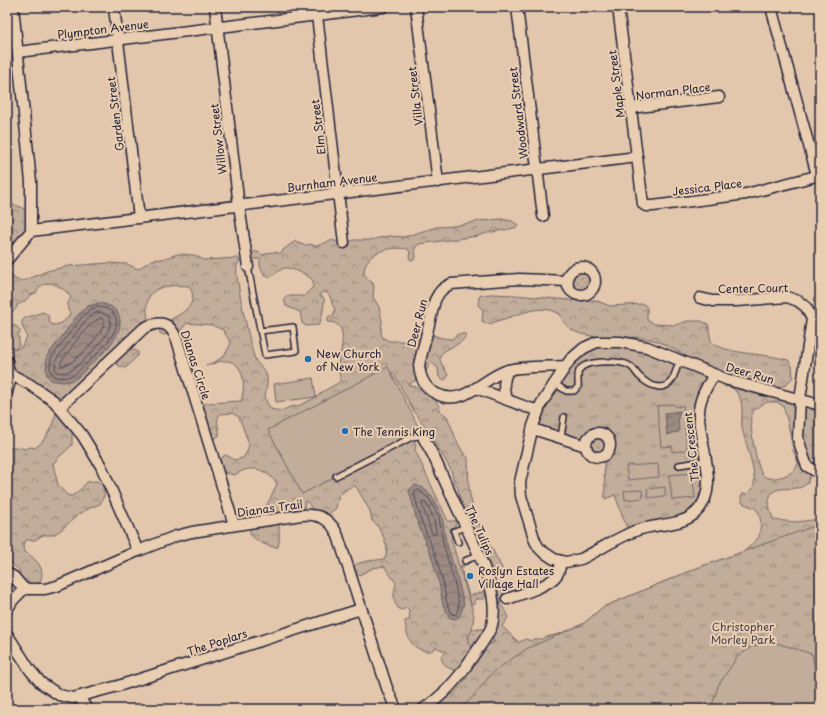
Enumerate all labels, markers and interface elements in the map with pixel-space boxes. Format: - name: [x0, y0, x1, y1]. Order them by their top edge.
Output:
- street label: Plympton Avenue: [56, 15, 150, 43]
- street label: Maple Street: [603, 49, 629, 119]
- street label: Villa Street: [403, 65, 427, 127]
- street label: Woodward Street: [504, 66, 532, 160]
- street label: Garden Street: [102, 75, 128, 152]
- street label: Norman Place: [635, 78, 711, 104]
- street label: Elm Street: [306, 98, 330, 156]
- street label: Willow Street: [205, 102, 231, 176]
- street label: Burnham Avenue: [286, 168, 378, 196]
- street label: Jessica Place: [671, 174, 743, 200]
- street label: Center Court: [718, 279, 789, 297]
- street label: Deer Run: [402, 297, 432, 349]
- street label: Dianas Circle: [177, 328, 215, 402]
- place label: New Church of New York: [316, 345, 381, 375]
- marker: New Church of New York: [303, 354, 313, 364]
- street label: Deer Run: [724, 358, 776, 388]
- street label: The Crescent: [679, 411, 703, 483]
- place label: The Tennis King: [353, 423, 435, 440]
- marker: The Tennis King: [340, 426, 350, 436]
- street label: Dianas Trail: [236, 495, 304, 521]
- street label: The Tulips: [461, 502, 499, 558]
- place label: Roslyn Estates Village Hall: [478, 562, 554, 592]
- marker: Roslyn Estates Village Hall: [465, 571, 475, 581]
- park label: Christopher Morley Park: [711, 618, 776, 648]
- street label: The Poplars: [185, 624, 249, 660]

